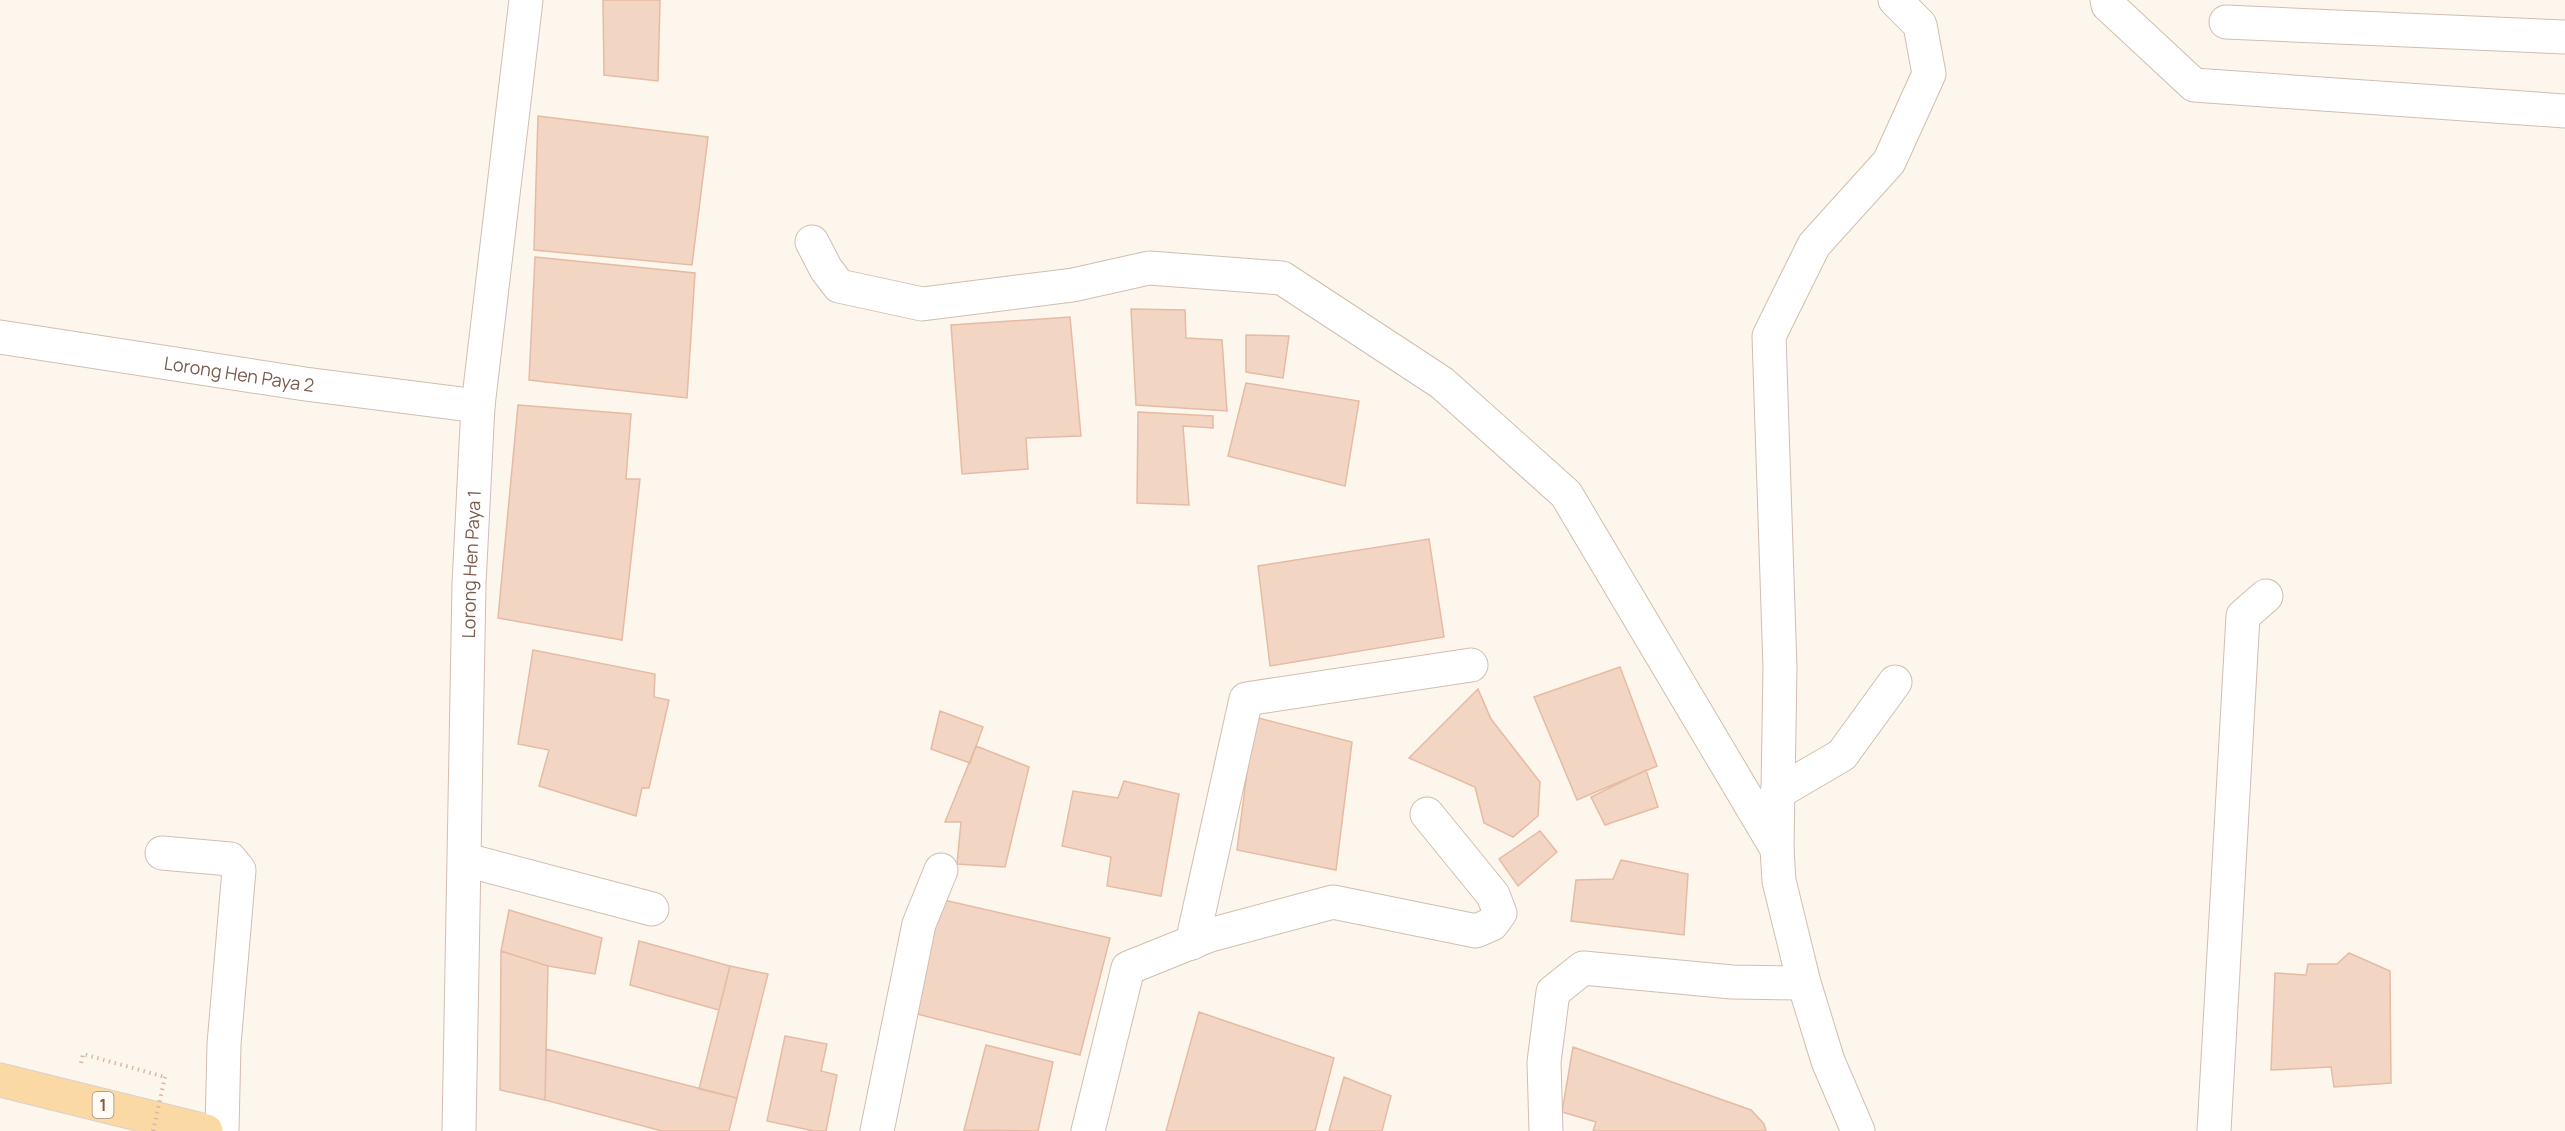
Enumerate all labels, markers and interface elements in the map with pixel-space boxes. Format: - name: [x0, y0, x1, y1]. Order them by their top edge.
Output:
- street label: Lorong Hen Paya 2: [162, 350, 316, 397]
- street label: Lorong Hen Paya 1: [456, 489, 486, 639]
- road number: 1: [92, 1092, 114, 1118]

